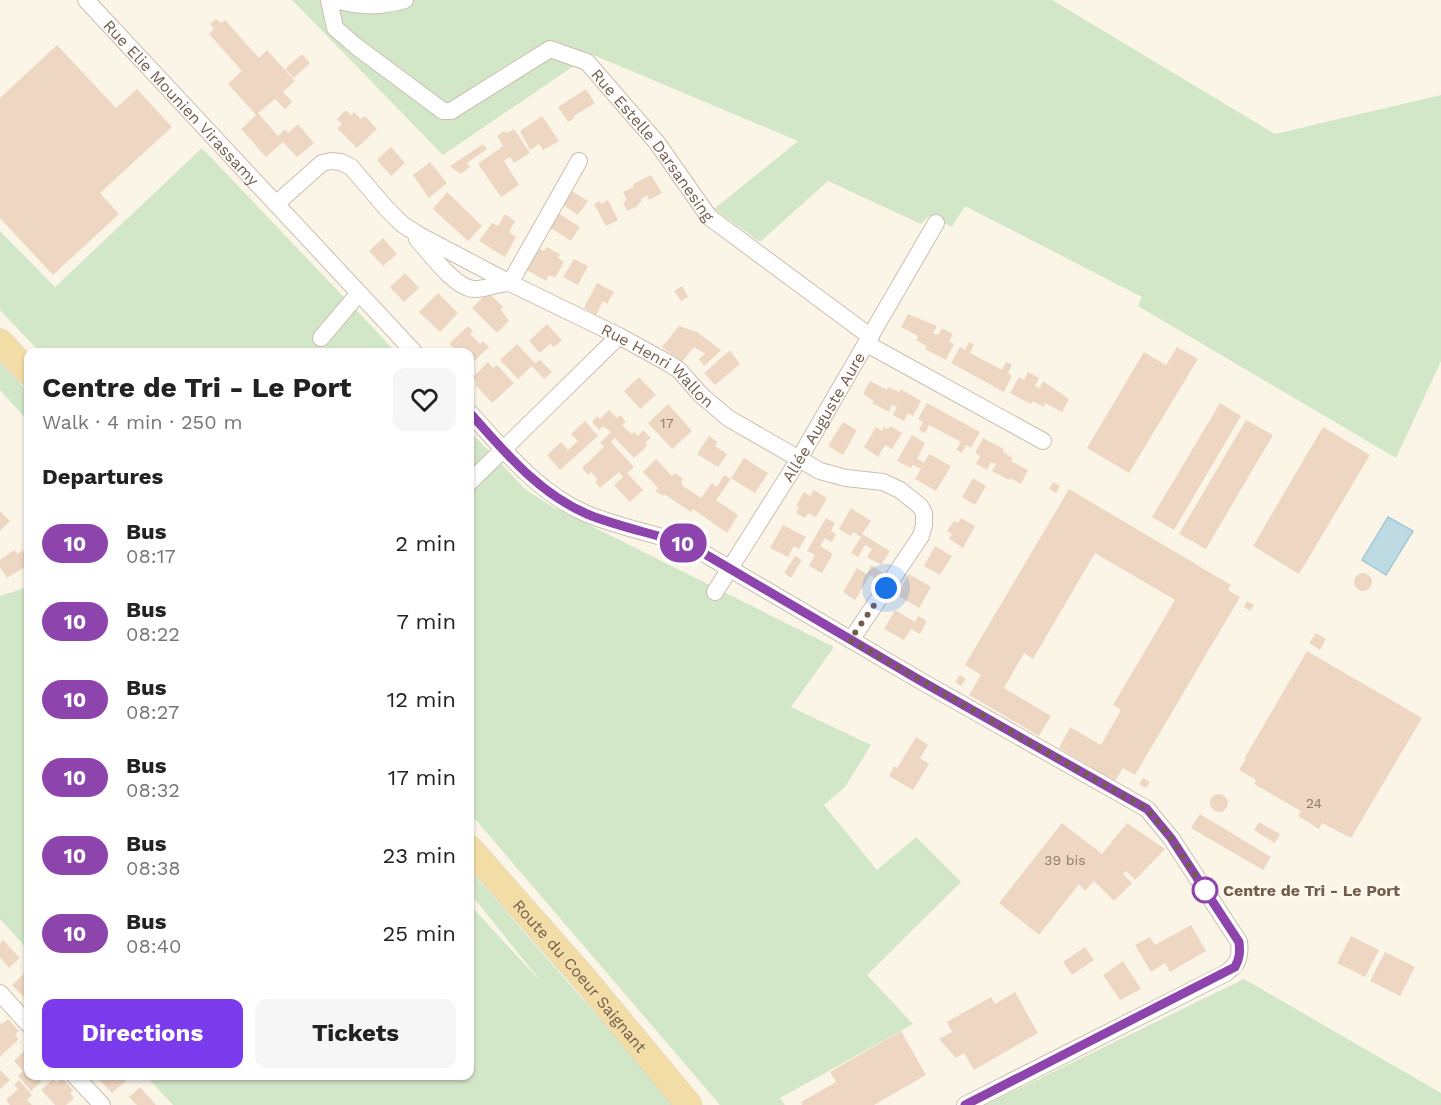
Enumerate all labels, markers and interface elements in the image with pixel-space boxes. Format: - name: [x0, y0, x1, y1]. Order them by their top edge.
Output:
- street label: Rue Elie Mounien Virassamy: [99, 16, 263, 190]
- street label: Rue Estelle Darsanesing: [587, 65, 718, 226]
- street label: Rue Henri Wallon: [598, 320, 718, 412]
- street label: Allée Auguste Aure: [778, 349, 869, 485]
- button: heart: [393, 368, 456, 431]
- text: Centre de Tri - Le Port: [42, 371, 352, 404]
- text: Walk · 4 min · 250 m: [42, 410, 243, 434]
- house number: 17: [660, 415, 674, 431]
- text: Departures: [42, 464, 163, 489]
- text: Bus: [126, 519, 166, 544]
- line badge: 10: [656, 524, 710, 562]
- text: 10: [64, 531, 86, 556]
- text: 2 min: [395, 531, 456, 556]
- text: 10: [672, 531, 694, 556]
- text: 08:17: [126, 544, 176, 568]
- your location: [871, 573, 901, 603]
- text: Bus: [126, 597, 166, 622]
- text: 10: [64, 609, 86, 634]
- text: 7 min: [396, 609, 456, 634]
- text: 08:22: [126, 622, 180, 646]
- text: Bus: [126, 675, 166, 700]
- text: 10: [64, 687, 86, 712]
- text: 12 min: [387, 687, 456, 712]
- text: 08:27: [126, 700, 179, 724]
- text: Bus: [126, 753, 166, 778]
- text: 10: [64, 765, 86, 790]
- text: 17 min: [388, 765, 456, 790]
- text: 08:32: [126, 778, 180, 802]
- house number: 24: [1306, 795, 1322, 811]
- text: Bus: [126, 831, 166, 856]
- text: 10: [64, 843, 86, 868]
- text: 23 min: [382, 843, 456, 868]
- house number: 39 bis: [1044, 852, 1086, 868]
- text: 08:38: [126, 856, 181, 880]
- marker: Centre de Tri - Le Port: [1192, 877, 1218, 903]
- place label: Centre de Tri - Le Port: [1223, 881, 1400, 900]
- street label: Route du Coeur Saignant: [509, 896, 651, 1057]
- text: Bus: [126, 909, 166, 934]
- text: 10: [64, 921, 86, 946]
- text: 25 min: [382, 921, 456, 946]
- text: 08:40: [126, 934, 181, 958]
- button: Directions: [42, 999, 243, 1068]
- button: Tickets: [255, 999, 456, 1068]

